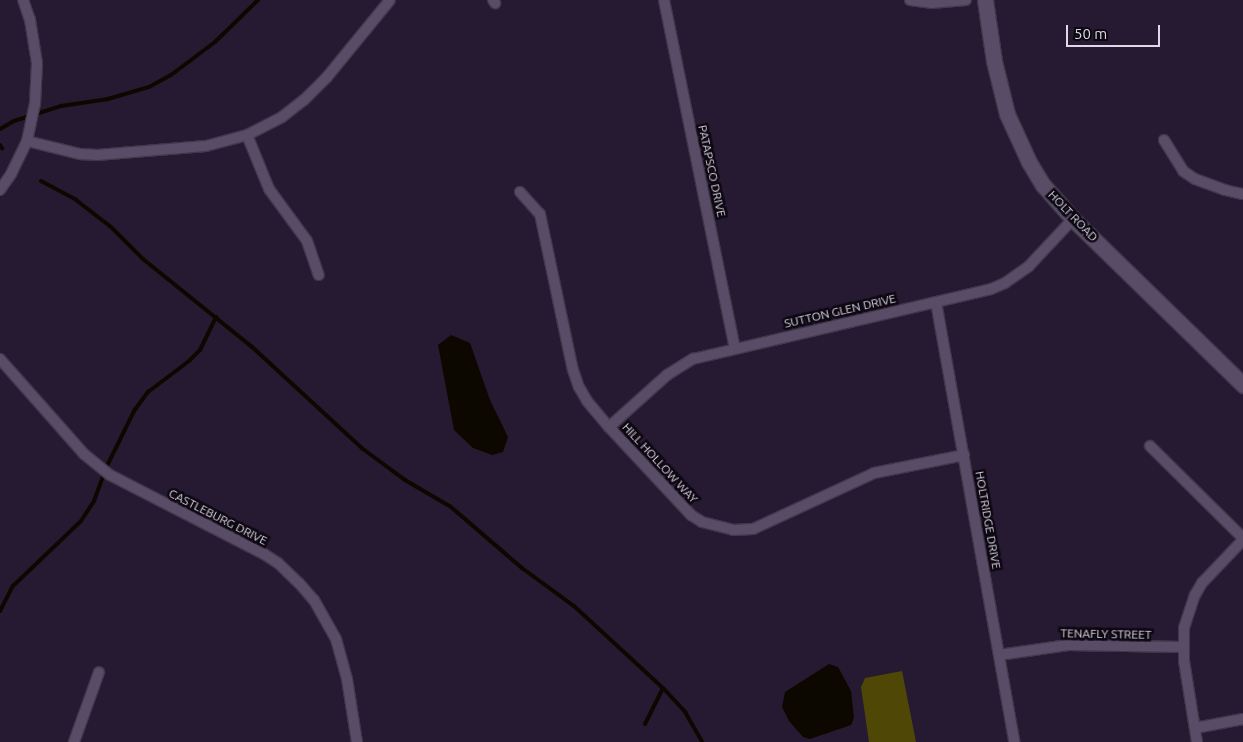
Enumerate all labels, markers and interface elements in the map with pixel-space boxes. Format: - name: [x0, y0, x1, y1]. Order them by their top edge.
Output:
- scale bar: [1068, 15, 1162, 47]
- text: 50 m: [1074, 25, 1107, 42]
- street label: PATAPSCO DRIVE: [695, 124, 729, 218]
- street label: HOLT ROAD: [1045, 188, 1101, 244]
- street label: SUTTON GLEN DRIVE: [783, 291, 897, 331]
- street label: HILL HOLLOW WAY: [619, 420, 701, 506]
- street label: HOLTRIDGE DRIVE: [972, 470, 1004, 570]
- street label: CASTLEBURG DRIVE: [166, 486, 270, 548]
- street label: TENAFLY STREET: [1060, 626, 1152, 642]

